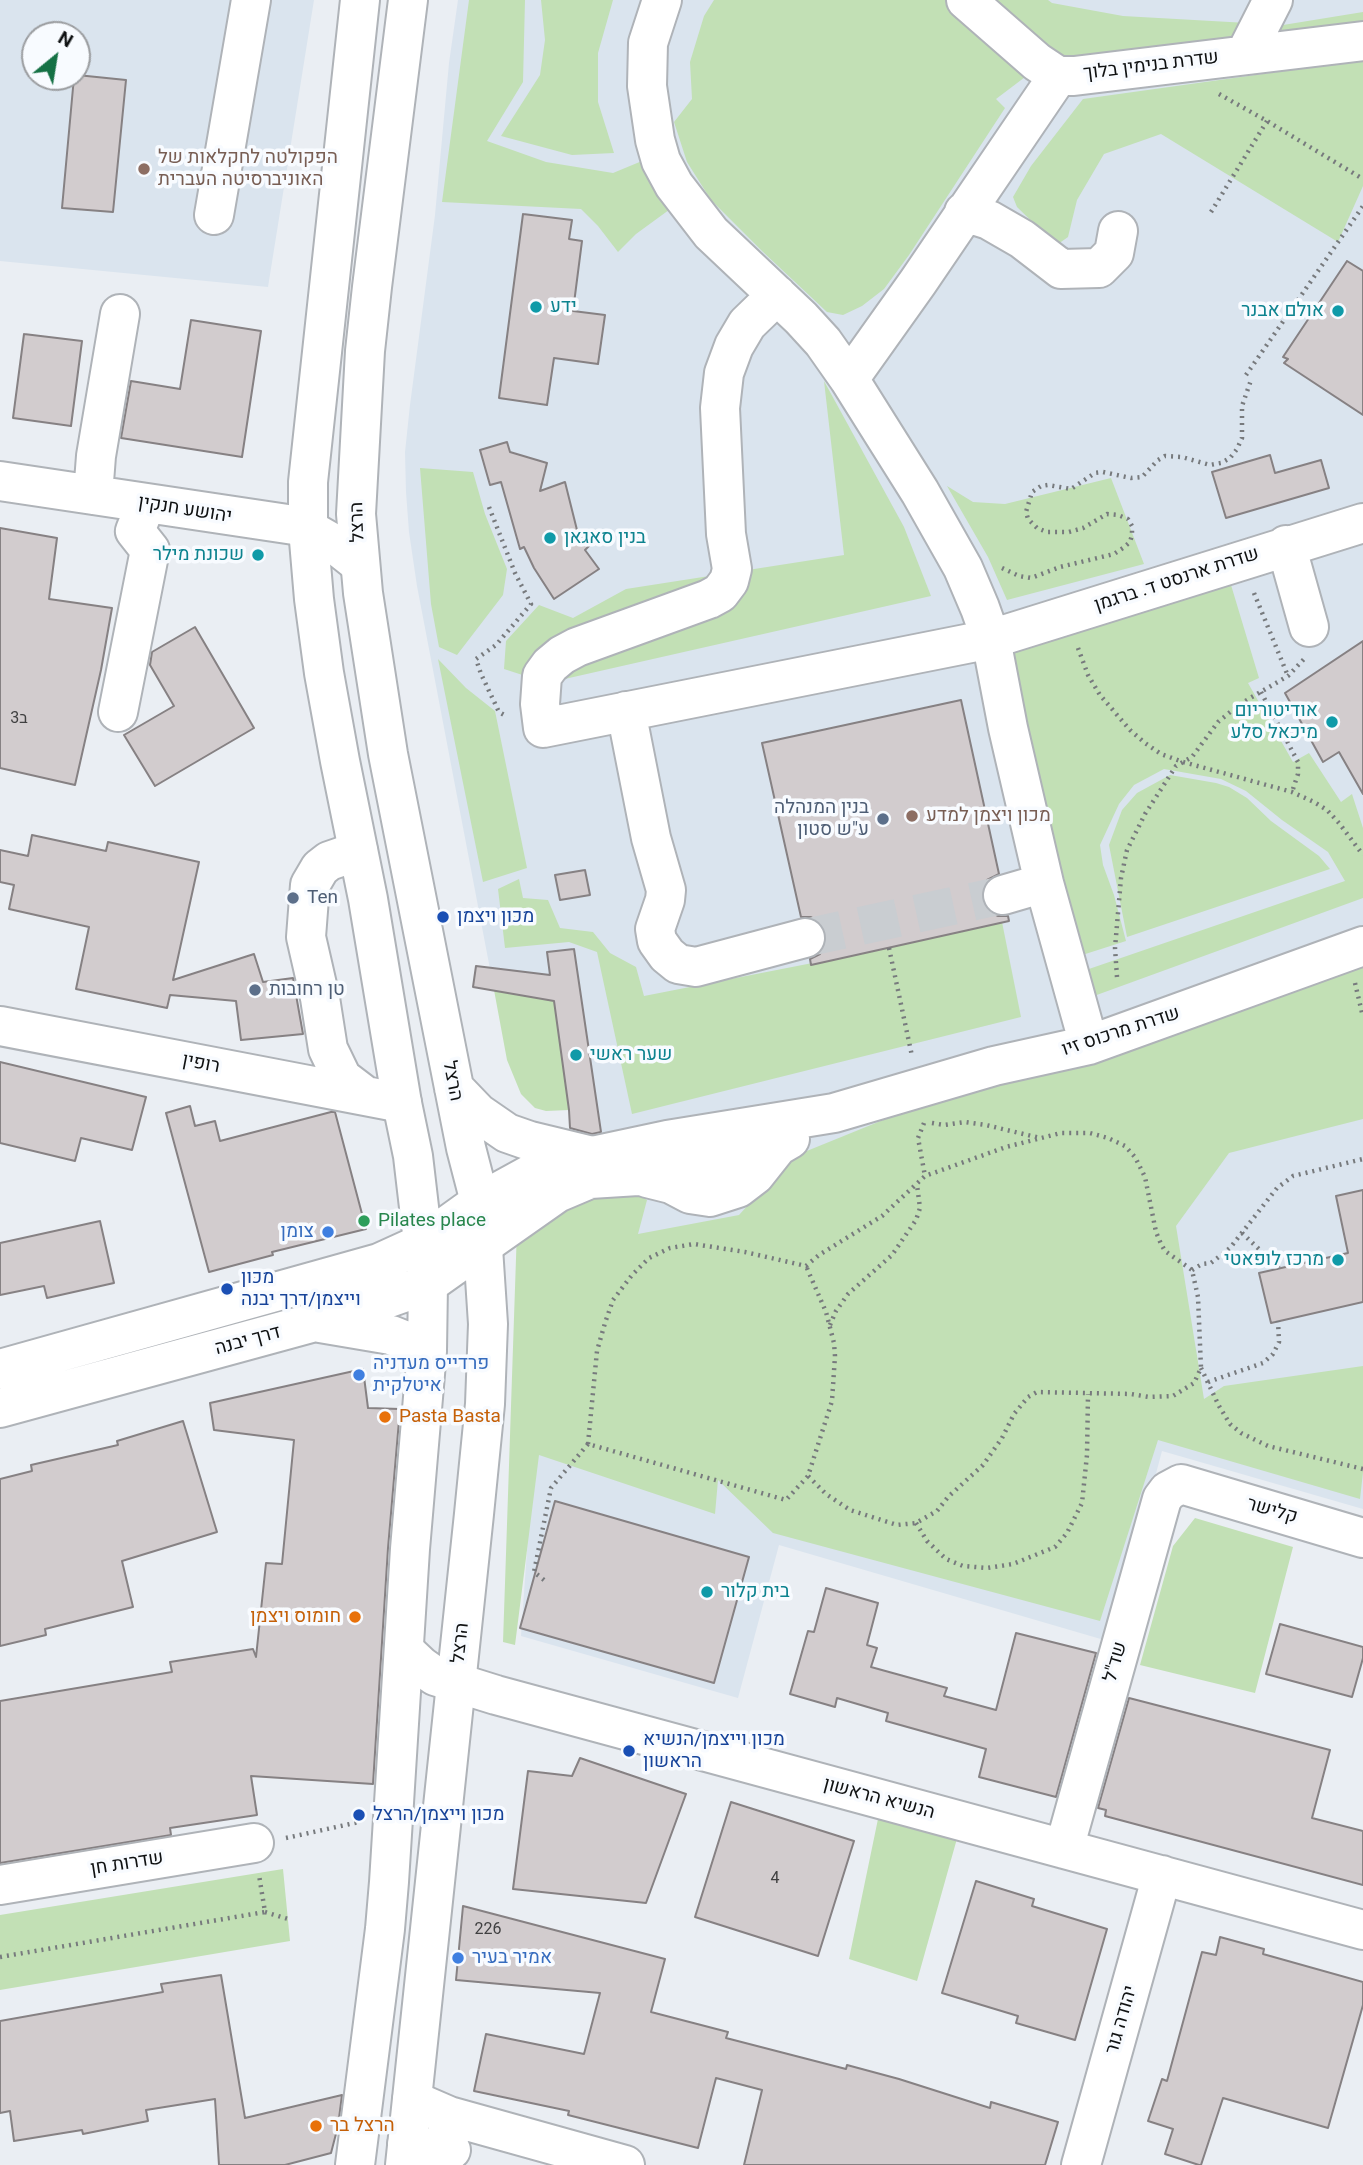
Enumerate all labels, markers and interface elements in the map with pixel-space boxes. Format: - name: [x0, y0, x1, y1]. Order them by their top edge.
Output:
- north arrow: [21, 21, 91, 91]
- text: N: [54, 26, 77, 52]
- street label: שדרת בנימין בלוך: [1082, 46, 1220, 86]
- place label: הפקולטה לחקלאות של האוניברסיטה העברית: [158, 147, 338, 191]
- marker: הפקולטה לחקלאות של האוניברסיטה העברית: [136, 161, 152, 177]
- place label: ידע: [550, 296, 577, 318]
- marker: ידע: [528, 299, 544, 315]
- place label: אולם אבנר: [1241, 300, 1324, 322]
- marker: אולם אבנר: [1330, 303, 1346, 319]
- street label: יהושע חנקין: [136, 491, 234, 529]
- street label: הרצל: [346, 501, 370, 543]
- place label: בנין סאגאן: [564, 527, 646, 549]
- marker: בנין סאגאן: [542, 530, 558, 546]
- street label: שדרת ארנסט ד. ברגמן: [1092, 543, 1262, 617]
- place label: שכונת מילר: [153, 544, 244, 566]
- marker: שכונת מילר: [250, 547, 266, 563]
- place label: אודיטוריום מיכאל סלע: [1230, 700, 1318, 744]
- house number: 3ב: [10, 709, 28, 729]
- marker: אודיטוריום מיכאל סלע: [1324, 714, 1340, 730]
- place label: בנין המנהלה ע"ש סטון: [774, 797, 869, 841]
- place label: מכון ויצמן למדע: [926, 805, 1051, 827]
- marker: מכון ויצמן למדע: [904, 808, 920, 824]
- marker: בנין המנהלה ע"ש סטון: [875, 811, 891, 827]
- place label: Ten: [307, 887, 338, 909]
- marker: Ten: [285, 890, 301, 906]
- place label: מכון ויצמן: [457, 906, 534, 928]
- marker: מכון ויצמן: [435, 909, 451, 925]
- place label: טן רחובות: [269, 979, 345, 1001]
- marker: טן רחובות: [247, 982, 263, 998]
- street label: שדרת מרכוס זיו: [1059, 1002, 1183, 1062]
- place label: שער ראשי: [590, 1044, 672, 1066]
- marker: שער ראשי: [568, 1047, 584, 1063]
- street label: רופין: [180, 1049, 222, 1079]
- street label: הרצל: [437, 1059, 467, 1103]
- place label: Pilates place: [378, 1210, 486, 1232]
- marker: Pilates place: [356, 1213, 372, 1229]
- place label: צומן: [280, 1221, 314, 1243]
- marker: צומן: [320, 1224, 336, 1240]
- place label: מרכז לופאטי: [1224, 1249, 1324, 1271]
- marker: מרכז לופאטי: [1330, 1252, 1346, 1268]
- place label: מכון וייצמן/דרך יבנה: [241, 1267, 361, 1311]
- marker: מכון וייצמן/דרך יבנה: [219, 1281, 235, 1297]
- street label: דרך יבנה: [213, 1321, 283, 1361]
- place label: פרדייס מעדניה איטלקית: [373, 1353, 489, 1397]
- marker: פרדייס מעדניה איטלקית: [351, 1367, 367, 1383]
- place label: Pasta Basta: [399, 1406, 501, 1428]
- marker: Pasta Basta: [377, 1409, 393, 1425]
- street label: קלישר: [1244, 1493, 1300, 1529]
- place label: בית קלור: [721, 1581, 790, 1603]
- marker: בית קלור: [699, 1584, 715, 1600]
- place label: חומוס ויצמן: [250, 1606, 341, 1628]
- marker: חומוס ויצמן: [347, 1609, 363, 1625]
- street label: הרצל: [448, 1622, 474, 1664]
- street label: שד"ל: [1099, 1639, 1133, 1685]
- place label: מכון וייצמן/הנשיא הראשון: [643, 1729, 785, 1773]
- marker: מכון וייצמן/הנשיא הראשון: [621, 1743, 637, 1759]
- street label: הנשיא הראשון: [821, 1773, 937, 1825]
- place label: מכון וייצמן/הרצל: [373, 1804, 504, 1826]
- marker: מכון וייצמן/הרצל: [351, 1807, 367, 1823]
- street label: שדרות חן: [89, 1847, 165, 1881]
- house number: 4: [771, 1869, 779, 1889]
- house number: 226: [475, 1920, 501, 1940]
- place label: אמיר בעיר: [472, 1947, 552, 1969]
- marker: אמיר בעיר: [450, 1950, 466, 1966]
- street label: יהודה גור: [1101, 1983, 1143, 2057]
- place label: הרצל בר: [330, 2115, 395, 2137]
- marker: הרצל בר: [308, 2118, 324, 2134]

